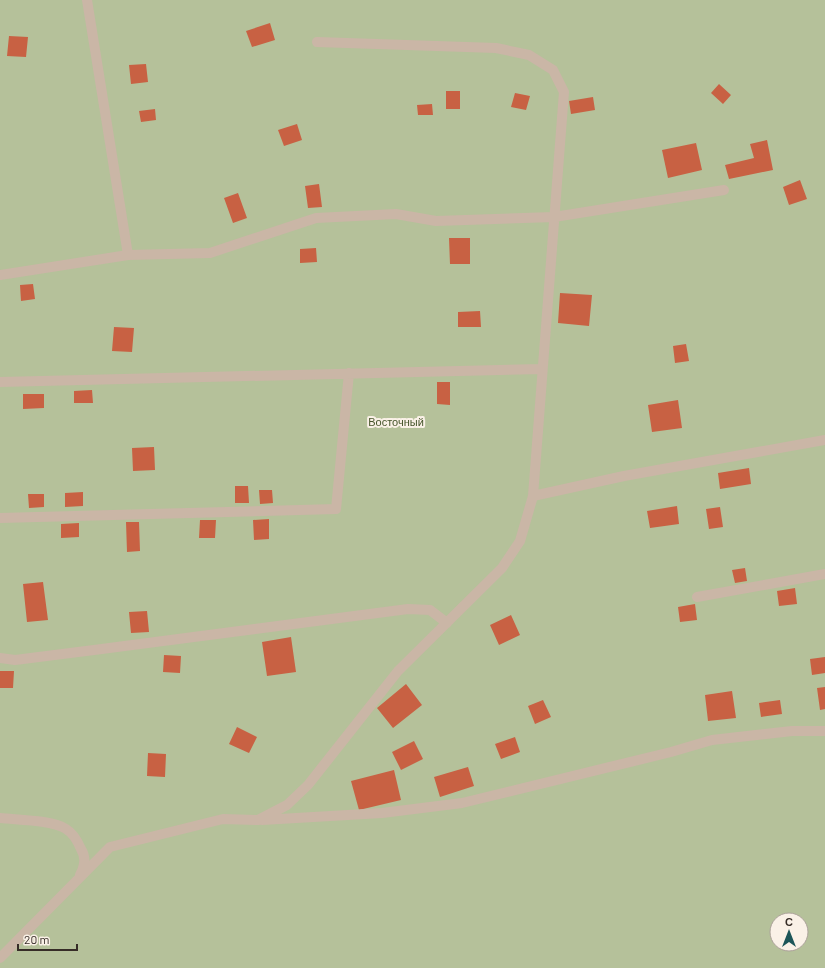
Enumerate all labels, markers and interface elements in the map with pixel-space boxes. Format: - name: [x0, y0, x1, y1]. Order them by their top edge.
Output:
- park label: Восточный: [368, 415, 424, 428]
- north arrow: [769, 912, 809, 952]
- text: С: [785, 915, 793, 928]
- scale bar: [18, 926, 77, 952]
- text: 20 m: [24, 932, 50, 946]

